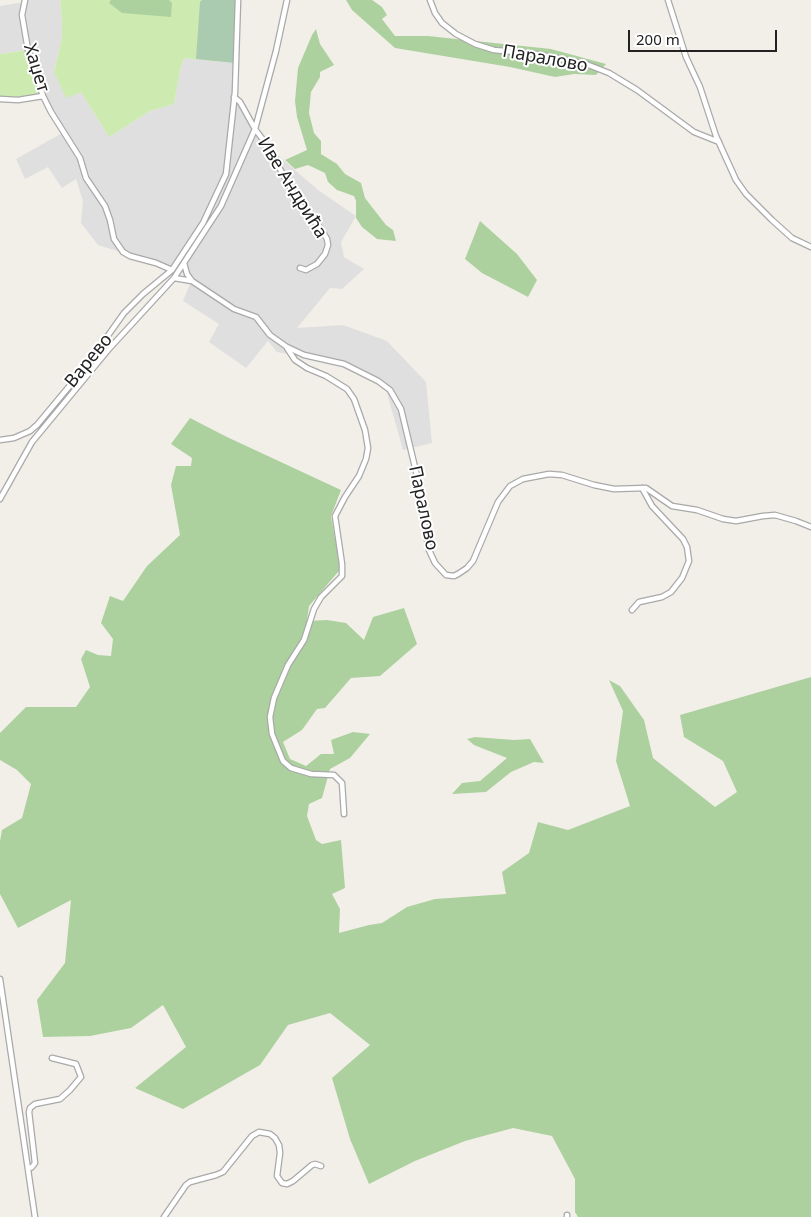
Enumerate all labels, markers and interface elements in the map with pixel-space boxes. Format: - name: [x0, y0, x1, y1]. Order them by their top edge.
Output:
- scale bar: [631, 20, 780, 52]
- text: 200 m: [636, 29, 680, 49]
- street label: Хаџет: [18, 41, 54, 95]
- street label: Паралово: [501, 41, 589, 77]
- street label: Иве Андрића: [252, 133, 332, 243]
- street label: Варево: [61, 330, 117, 392]
- street label: Паралово: [403, 464, 443, 552]

